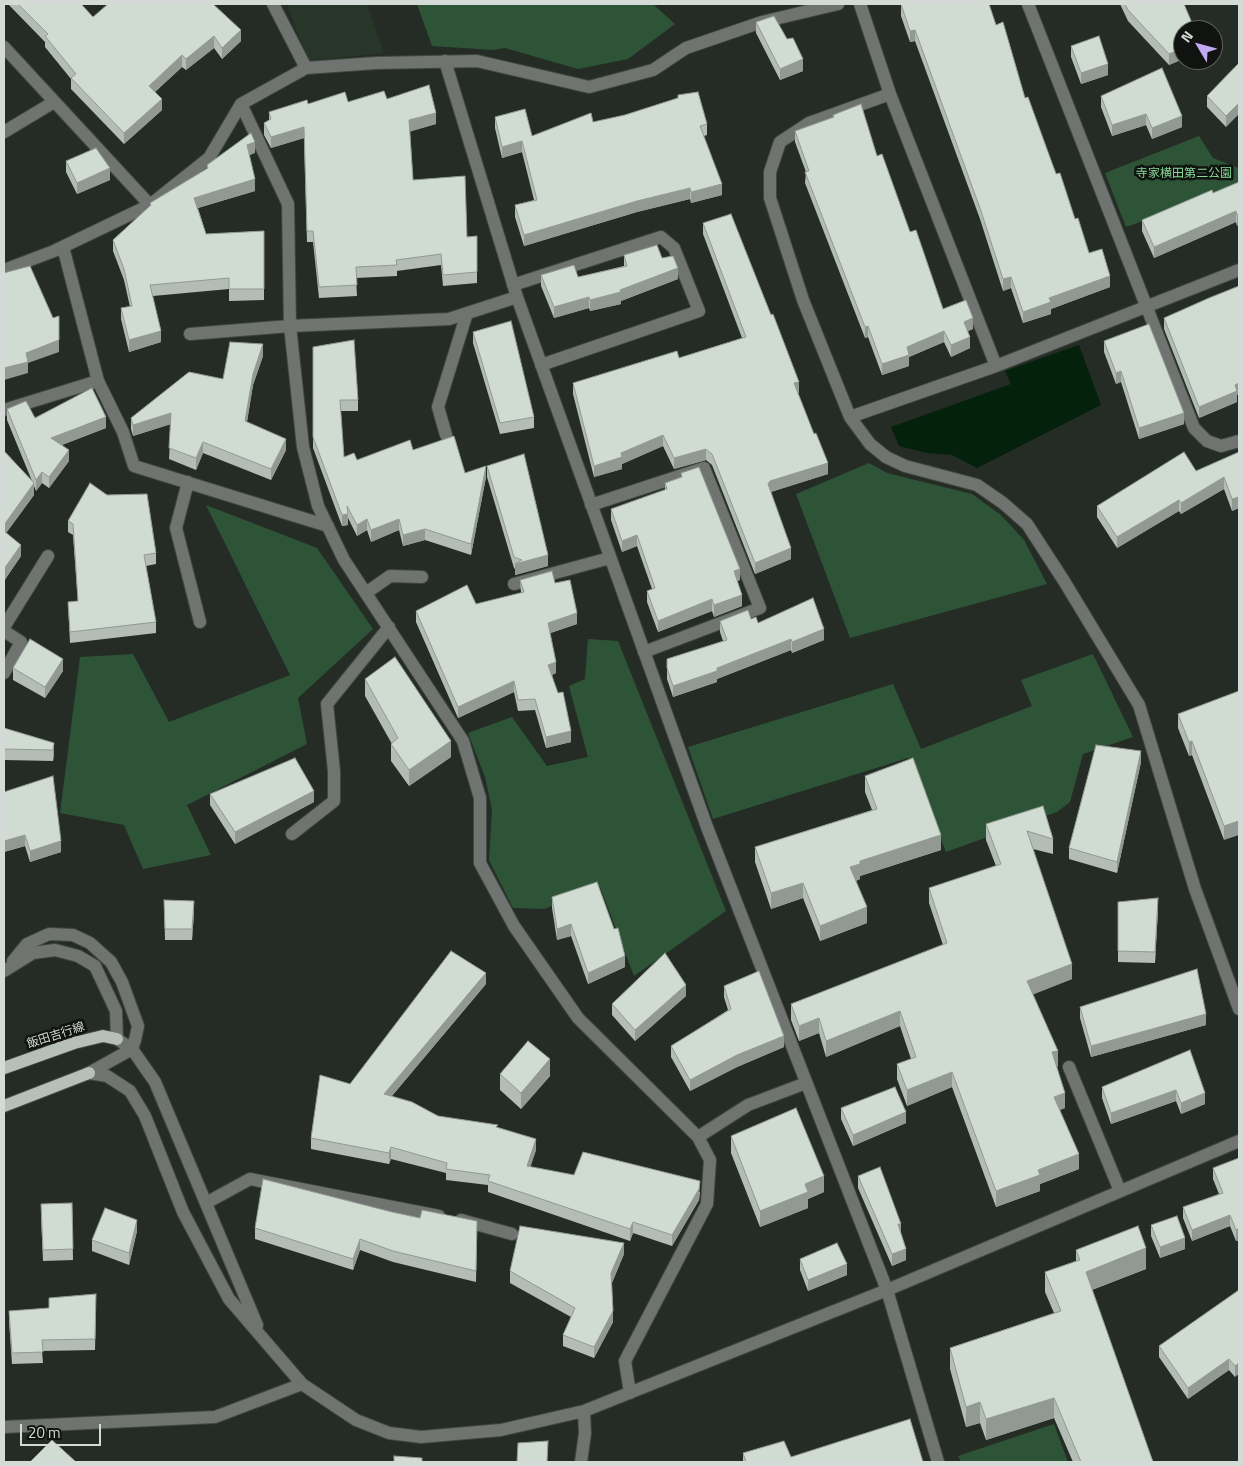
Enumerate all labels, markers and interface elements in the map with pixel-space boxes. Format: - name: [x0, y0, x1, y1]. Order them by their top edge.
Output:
- north arrow: [1173, 20, 1223, 70]
- text: N: [1175, 26, 1198, 46]
- park label: 寺家横田第二公園: [1136, 167, 1232, 181]
- street label: 飯田吉行線: [25, 1020, 87, 1052]
- scale bar: [22, 1414, 104, 1446]
- text: 20 m: [28, 1421, 61, 1444]

